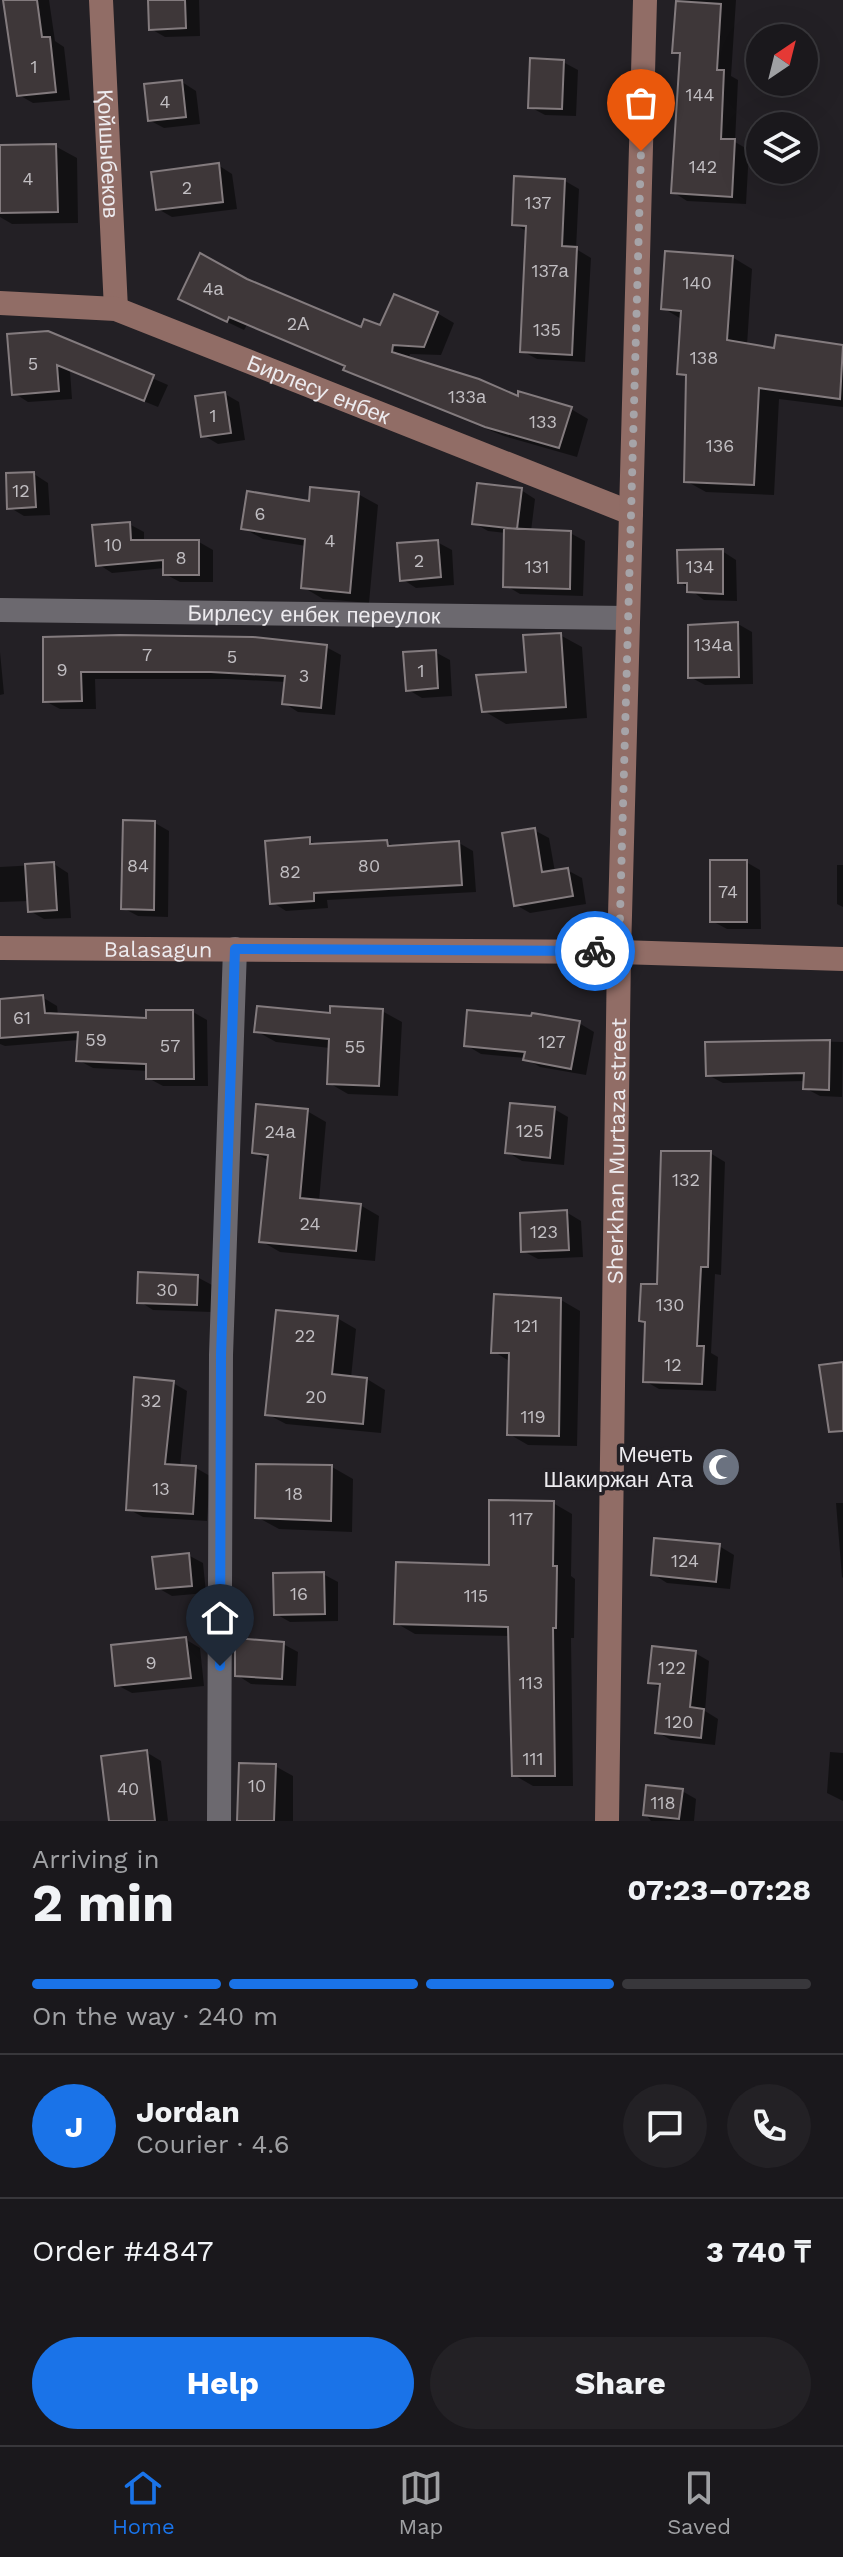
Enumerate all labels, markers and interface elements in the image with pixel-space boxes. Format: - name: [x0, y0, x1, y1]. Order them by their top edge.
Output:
- north arrow: [746, 24, 818, 96]
- map controls: [746, 24, 818, 184]
- house number: 1: [30, 56, 38, 77]
- pin: [607, 69, 675, 151]
- icon: bag: [619, 81, 663, 125]
- house number: 144: [685, 84, 715, 105]
- street label: Қойшыбеков: [93, 89, 124, 219]
- house number: 4: [160, 91, 171, 112]
- button: layers: [746, 112, 818, 184]
- house number: 142: [689, 156, 717, 177]
- house number: 4: [23, 168, 34, 189]
- house number: 2: [182, 177, 192, 198]
- house number: 137: [525, 192, 551, 213]
- house number: 137а: [532, 260, 569, 281]
- house number: 140: [682, 272, 712, 293]
- house number: 4а: [202, 278, 224, 299]
- house number: 2А: [287, 313, 309, 334]
- house number: 135: [533, 319, 561, 340]
- house number: 138: [690, 347, 718, 368]
- street label: Бирлесу енбек: [244, 350, 394, 429]
- house number: 5: [28, 353, 38, 374]
- house number: 133а: [448, 386, 487, 407]
- house number: 1: [209, 405, 217, 426]
- house number: 133: [529, 411, 557, 432]
- house number: 136: [706, 435, 734, 456]
- house number: 12: [12, 480, 30, 501]
- house number: 6: [255, 503, 265, 524]
- house number: 4: [325, 530, 336, 551]
- house number: 10: [104, 534, 122, 555]
- house number: 8: [175, 547, 187, 568]
- house number: 2: [414, 550, 424, 571]
- house number: 131: [525, 556, 549, 577]
- house number: 134: [686, 556, 714, 577]
- street label: Бирлесу енбек переулок: [187, 600, 441, 628]
- house number: 134а: [694, 634, 733, 655]
- house number: 7: [142, 644, 152, 665]
- house number: 5: [227, 646, 237, 667]
- house number: 9: [56, 659, 68, 680]
- house number: 1: [417, 660, 425, 681]
- house number: 3: [299, 665, 309, 686]
- house number: 84: [127, 855, 149, 876]
- house number: 80: [358, 855, 380, 876]
- house number: 82: [279, 861, 301, 882]
- house number: 74: [718, 881, 738, 902]
- courier: [555, 911, 635, 991]
- icon: bike: [573, 929, 617, 973]
- street label: Balasagun: [103, 936, 213, 962]
- house number: 61: [13, 1007, 31, 1028]
- street label: Sherkhan Murtaza street: [602, 1018, 631, 1284]
- house number: 59: [85, 1029, 107, 1050]
- house number: 127: [538, 1031, 566, 1052]
- house number: 57: [160, 1035, 180, 1056]
- house number: 55: [345, 1036, 365, 1057]
- house number: 125: [516, 1120, 544, 1141]
- house number: 24а: [265, 1121, 296, 1142]
- house number: 132: [672, 1169, 700, 1190]
- house number: 24: [300, 1213, 320, 1234]
- house number: 123: [530, 1221, 558, 1242]
- house number: 30: [156, 1279, 178, 1300]
- house number: 130: [656, 1294, 684, 1315]
- house number: 121: [514, 1315, 538, 1336]
- house number: 22: [295, 1325, 316, 1346]
- house number: 12: [664, 1354, 682, 1375]
- house number: 20: [305, 1386, 327, 1407]
- house number: 32: [141, 1390, 162, 1411]
- house number: 119: [520, 1406, 546, 1427]
- place label: Мечеть Шакиржан Ата: [544, 1442, 694, 1492]
- mosque icon: Мечеть Шакиржан Ата: [700, 1446, 742, 1488]
- house number: 13: [152, 1478, 170, 1499]
- house number: 18: [285, 1483, 303, 1504]
- house number: 117: [509, 1508, 533, 1529]
- house number: 124: [671, 1550, 699, 1571]
- house number: 16: [290, 1583, 308, 1604]
- pin: [186, 1584, 254, 1666]
- house number: 115: [464, 1585, 488, 1606]
- icon: home: [198, 1596, 242, 1640]
- house number: 9: [145, 1652, 157, 1673]
- house number: 122: [658, 1657, 686, 1678]
- house number: 113: [519, 1672, 543, 1693]
- house number: 120: [665, 1711, 693, 1732]
- house number: 111: [522, 1748, 544, 1769]
- house number: 10: [248, 1775, 266, 1796]
- house number: 40: [117, 1778, 139, 1799]
- house number: 118: [650, 1792, 676, 1813]
- text: Arriving in: [32, 1844, 160, 1874]
- text: 07:23–07:28: [627, 1872, 811, 1907]
- text: 2 min: [32, 1873, 174, 1934]
- text: On the way · 240 m: [32, 2001, 278, 2031]
- button: chat: [623, 2084, 707, 2168]
- button: phone: [727, 2084, 811, 2168]
- text: Jordan: [136, 2094, 240, 2129]
- text: J: [65, 2109, 83, 2144]
- text: Courier · 4.6: [136, 2129, 290, 2159]
- text: Order #4847: [32, 2233, 214, 2268]
- text: 3 740 ₸: [706, 2234, 811, 2269]
- button: Help: [32, 2337, 414, 2429]
- button: Share: [430, 2337, 811, 2429]
- tab: Home: [112, 2466, 175, 2539]
- tab: Map: [399, 2466, 443, 2539]
- tab: Saved: [667, 2466, 731, 2539]

